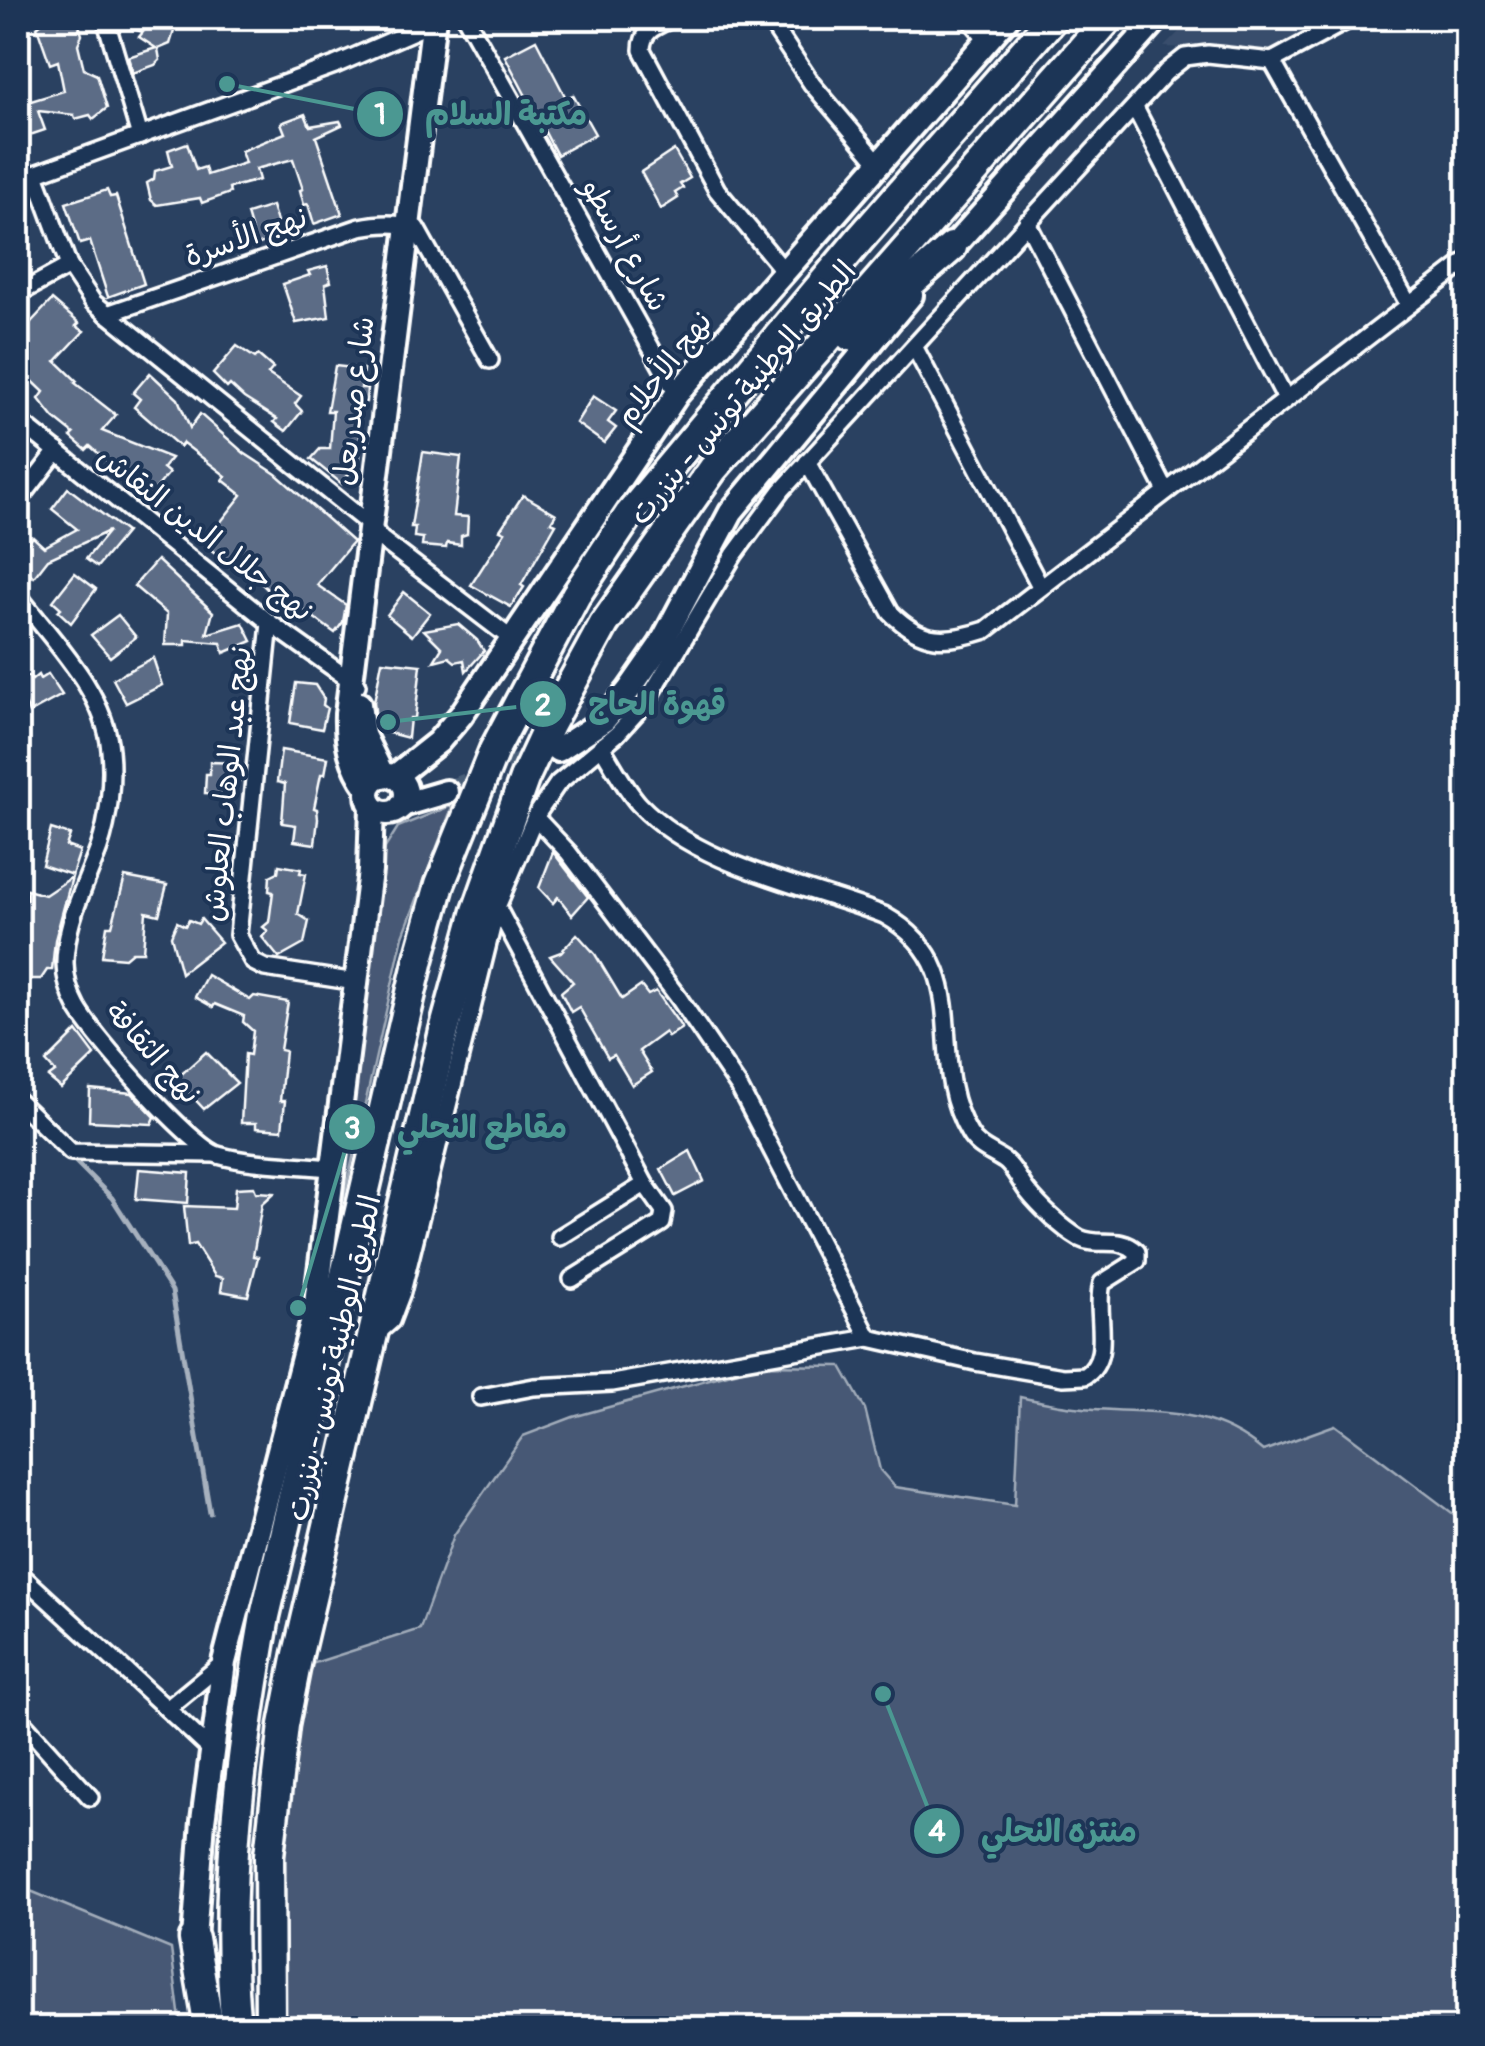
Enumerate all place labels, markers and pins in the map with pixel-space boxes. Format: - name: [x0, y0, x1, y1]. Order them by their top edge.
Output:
- callout: مكتبة السلام: [355, 83, 607, 145]
- callout: قهوة الحاج: [518, 673, 746, 735]
- callout: مقاطع النحلي: [327, 1096, 587, 1158]
- callout: منتزه النحلي: [912, 1800, 1157, 1862]

